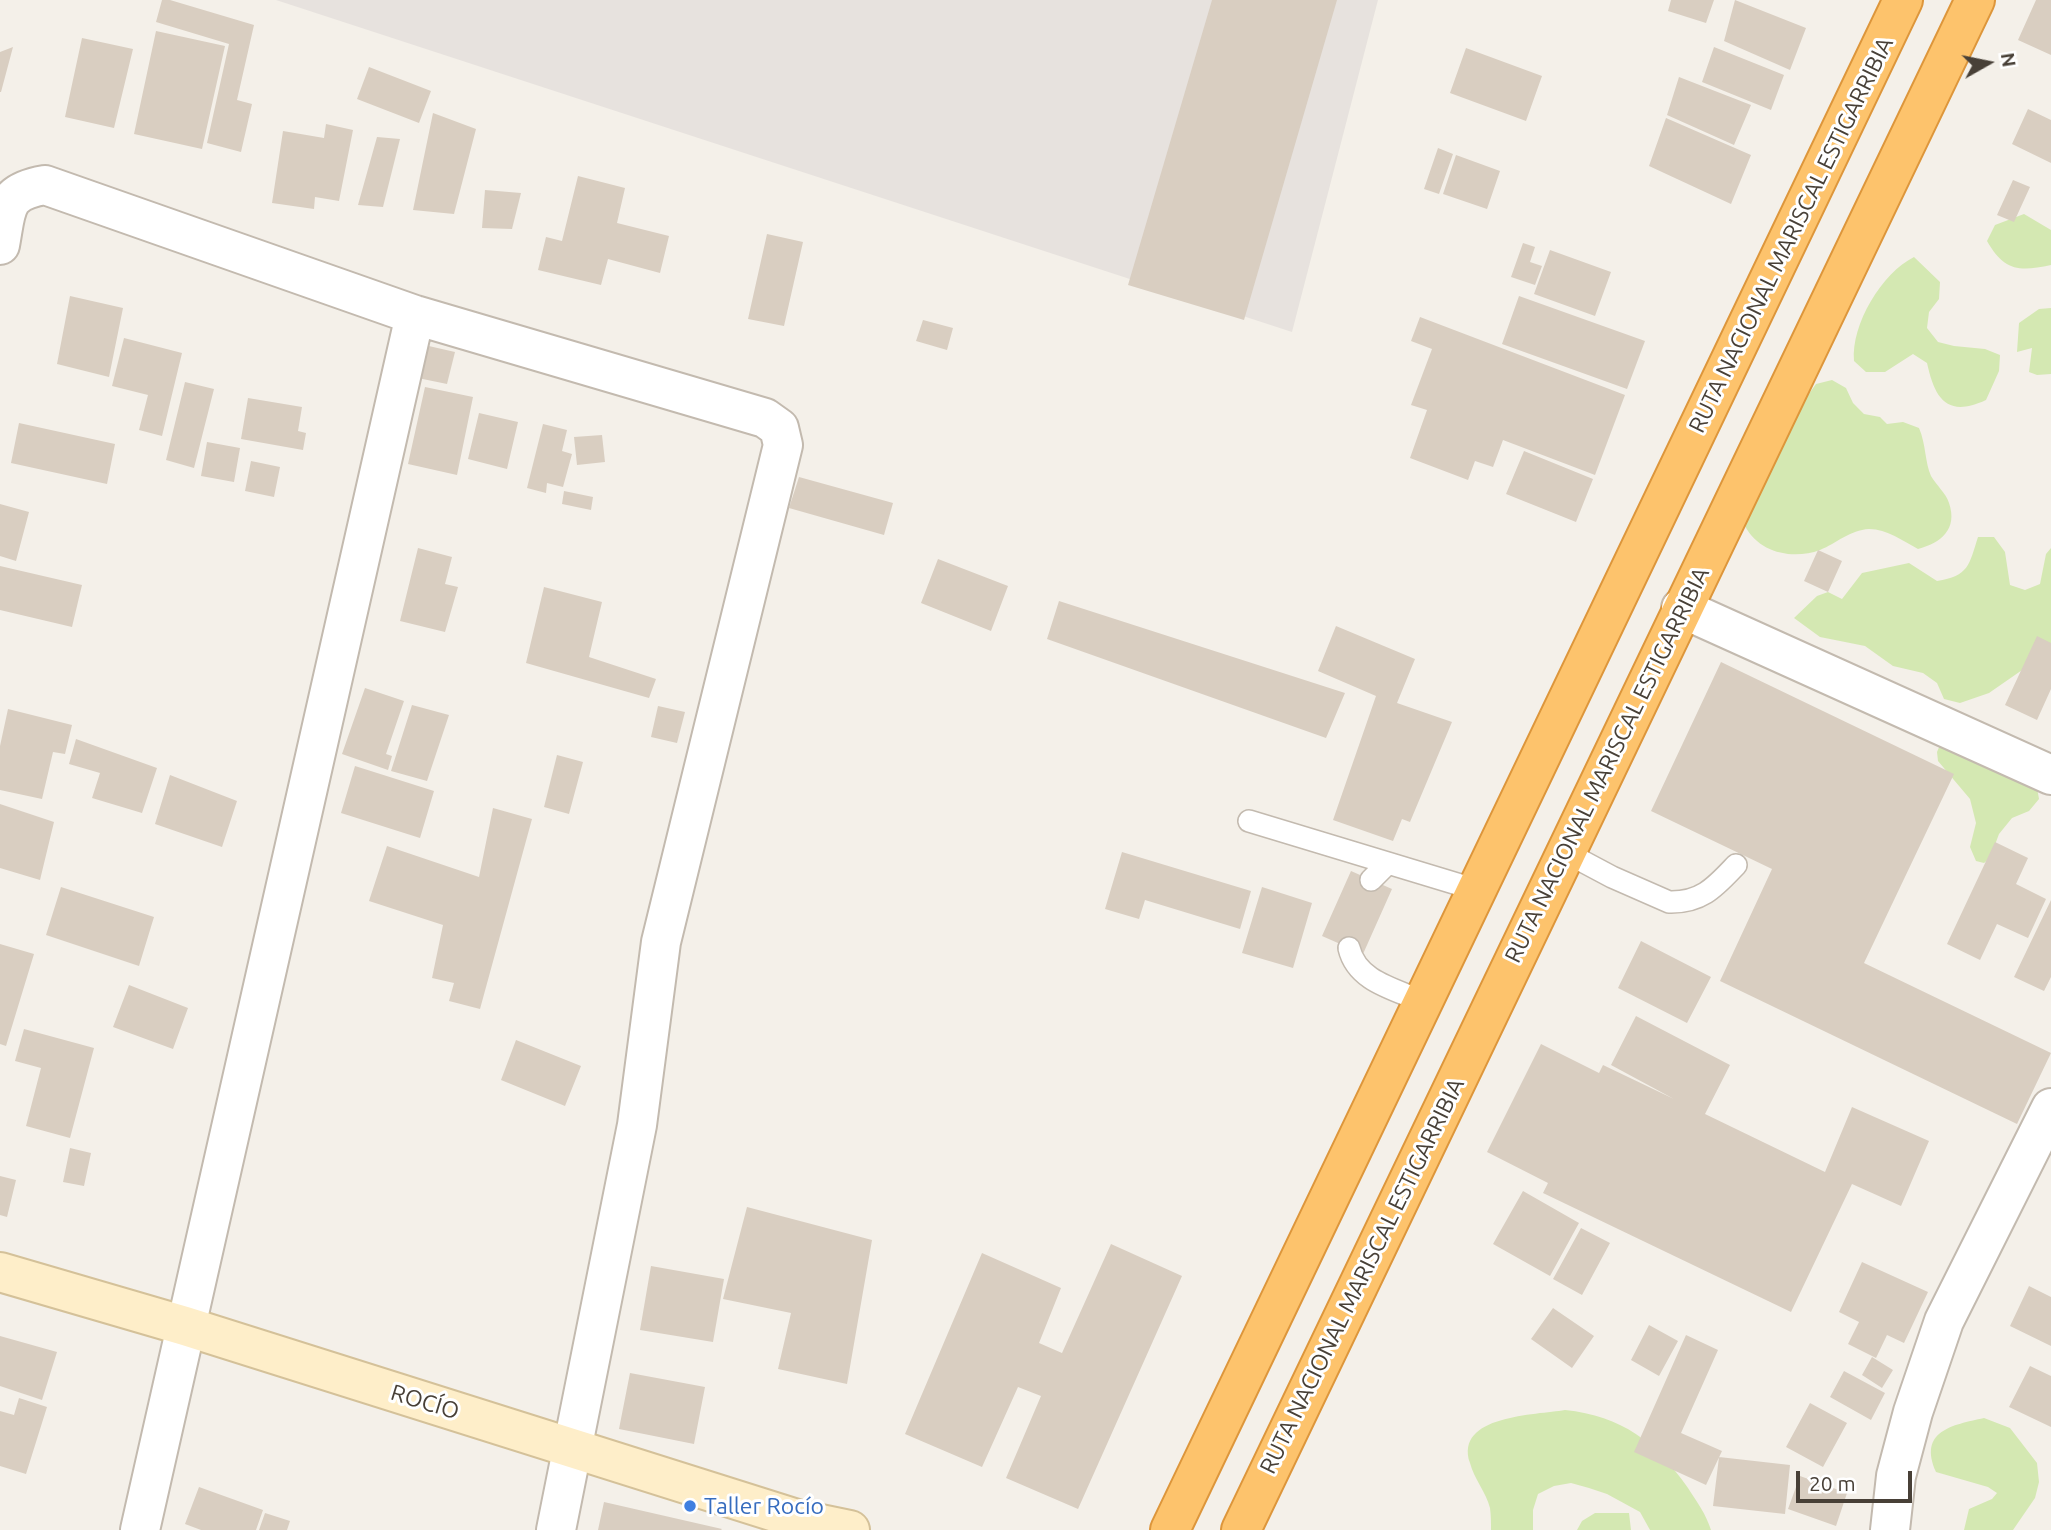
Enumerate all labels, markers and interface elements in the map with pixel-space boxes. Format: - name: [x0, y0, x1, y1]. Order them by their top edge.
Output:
- north arrow: [1953, 28, 2023, 98]
- street label: RUTA NACIONAL MARISCAL ESTIGARRIBIA: [1683, 33, 1899, 437]
- text: N: [1997, 51, 2021, 68]
- street label: RUTA NACIONAL MARISCAL ESTIGARRIBIA: [1499, 563, 1715, 967]
- street label: RUTA NACIONAL MARISCAL ESTIGARRIBIA: [1254, 1074, 1470, 1478]
- street label: ROCÍO: [387, 1379, 463, 1425]
- scale bar: [1799, 1456, 1914, 1500]
- text: 20 m: [1809, 1471, 1856, 1495]
- place label: Taller Rocío: [704, 1492, 824, 1520]
- marker: Taller Rocío: [682, 1498, 698, 1514]

